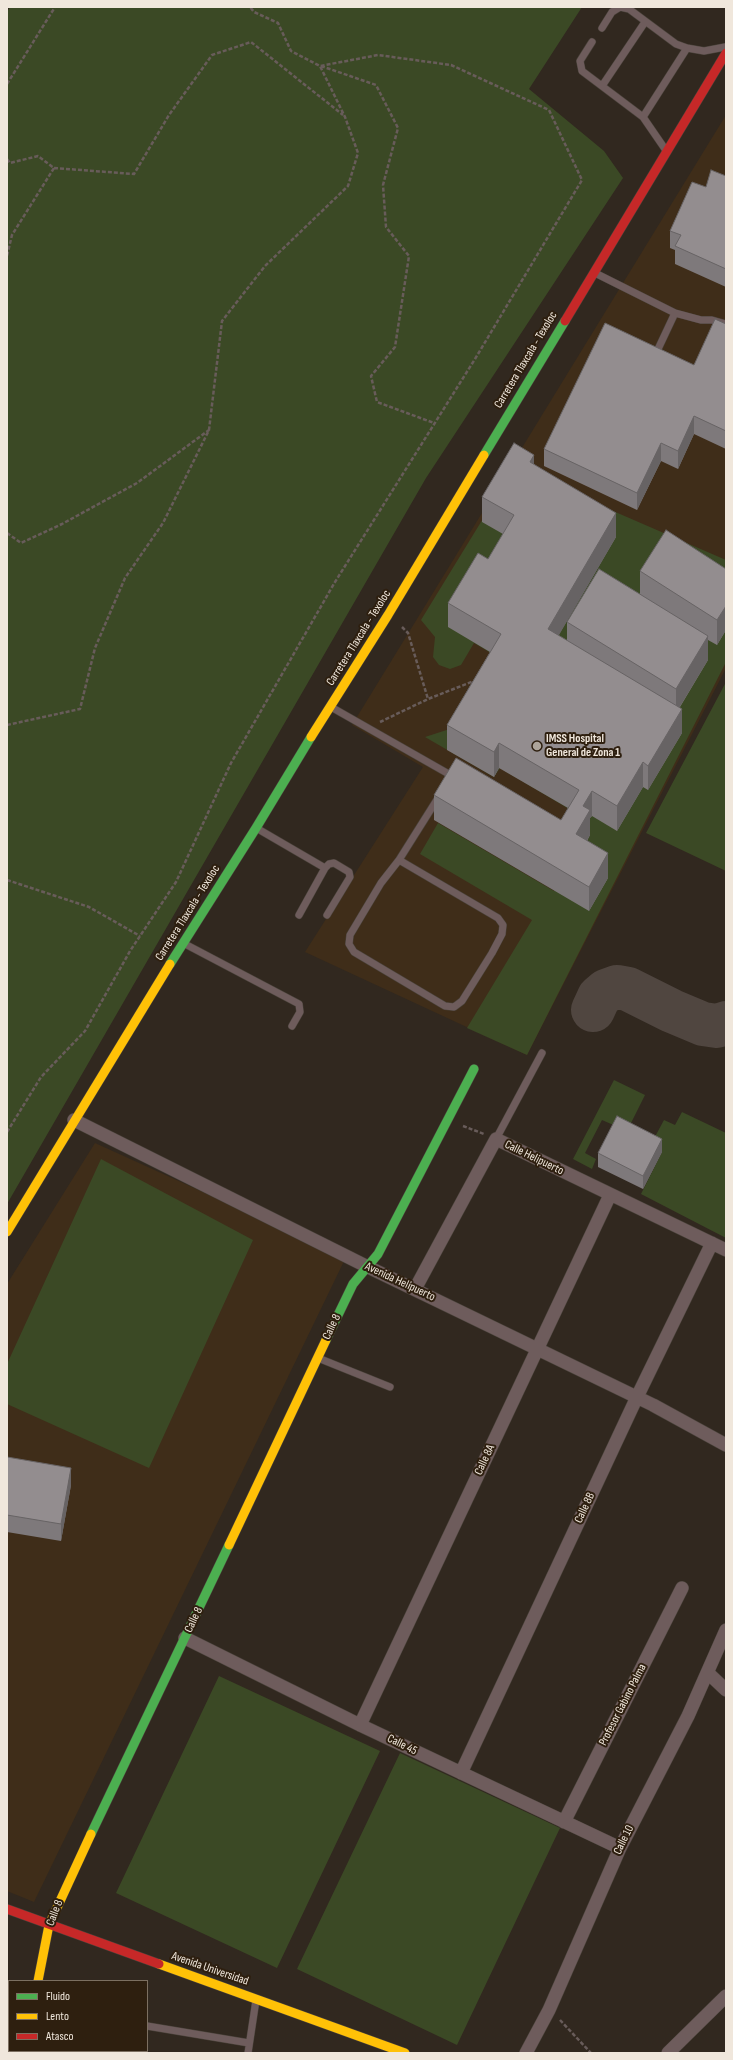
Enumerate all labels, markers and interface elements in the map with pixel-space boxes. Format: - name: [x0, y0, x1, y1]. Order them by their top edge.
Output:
- street label: Carretera Tlaxcala - Texoloc: [491, 309, 561, 411]
- street label: Carretera Tlaxcala - Texoloc: [324, 587, 394, 689]
- place label: IMSS Hospital General de Zona 1: [546, 732, 620, 760]
- marker: IMSS Hospital General de Zona 1: [531, 740, 543, 752]
- street label: Carretera Tlaxcala - Texoloc: [153, 862, 223, 964]
- street label: Calle Helipuerto: [502, 1137, 566, 1179]
- street label: Avenida Helipuerto: [363, 1259, 437, 1305]
- street label: Calle 8: [320, 1312, 344, 1342]
- street label: Calle 8A: [472, 1443, 498, 1477]
- street label: Calle 8B: [572, 1490, 598, 1526]
- street label: Calle 8: [182, 1605, 206, 1635]
- street label: Profesor Gabino Palma: [596, 1662, 650, 1748]
- street label: Calle 45: [385, 1732, 419, 1758]
- street label: Calle 10: [611, 1823, 637, 1857]
- street label: Calle 8: [43, 1898, 67, 1928]
- street label: Avenida Universidad: [170, 1949, 250, 1989]
- legend: [8, 1980, 148, 2052]
- text: Fluido: [46, 1989, 70, 2004]
- text: Lento: [46, 2009, 69, 2024]
- text: Atasco: [46, 2029, 73, 2044]

